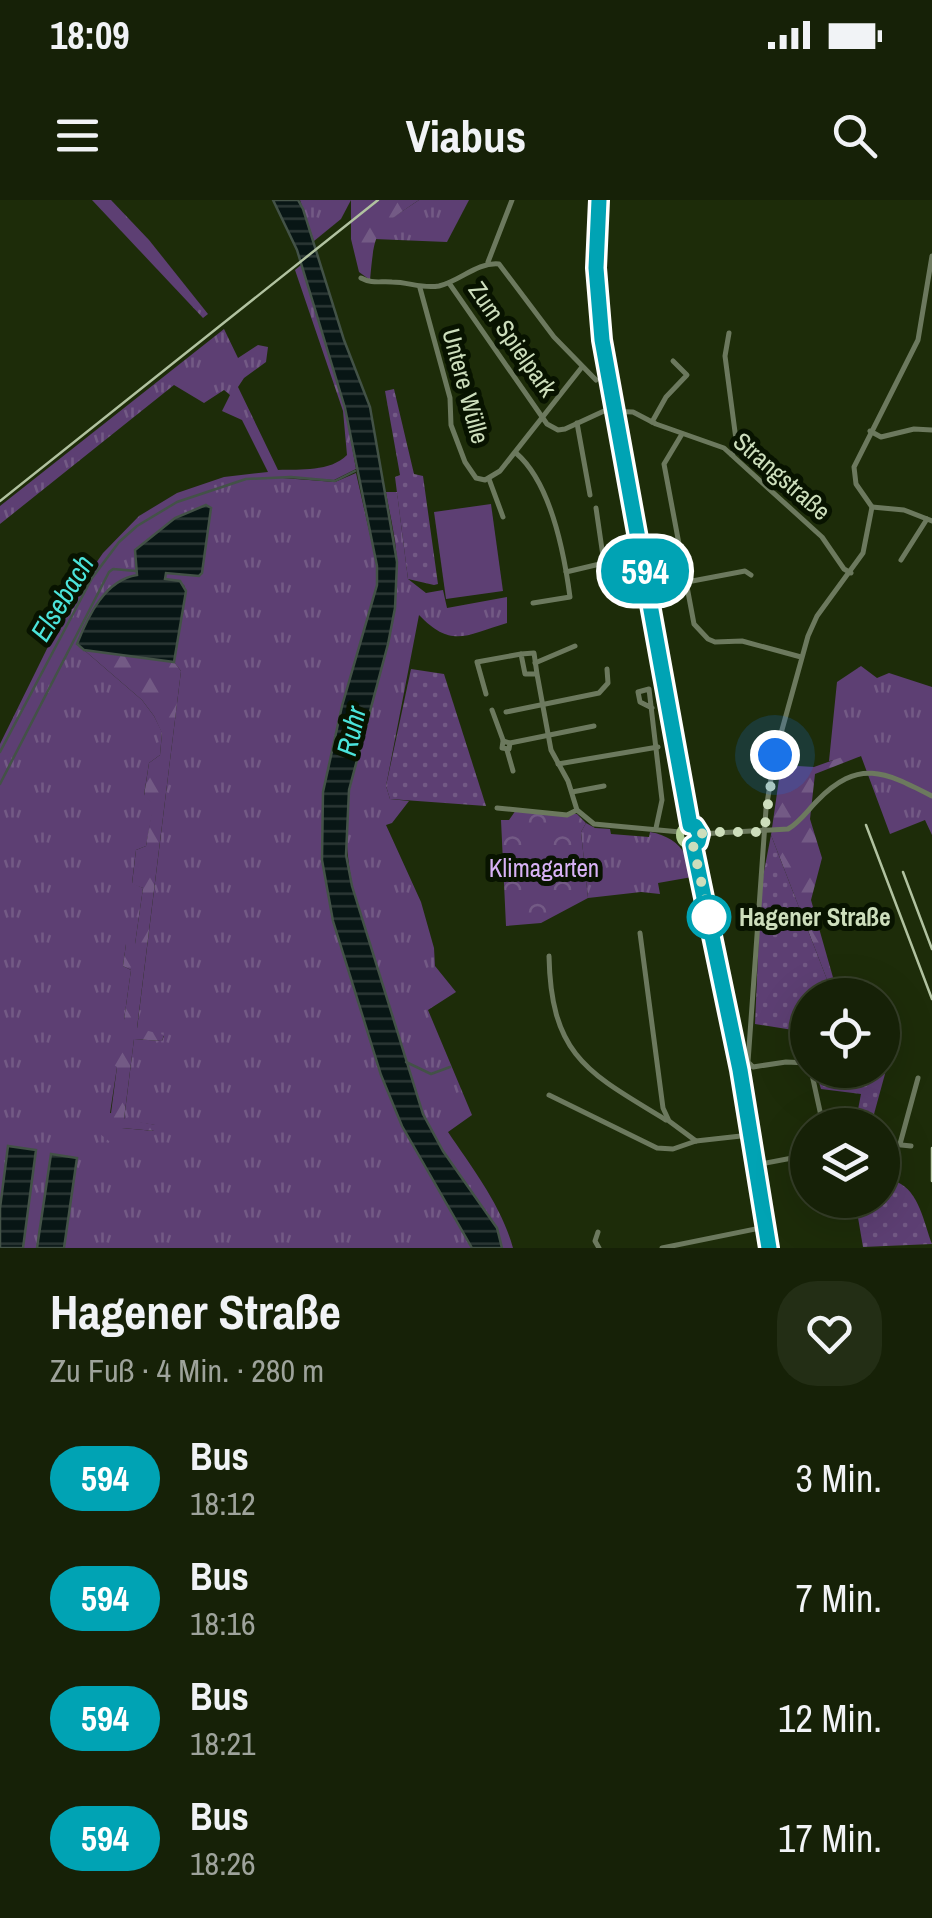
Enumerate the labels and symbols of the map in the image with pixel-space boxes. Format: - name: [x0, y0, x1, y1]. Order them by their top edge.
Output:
- street label: Zum Spielpark: [461, 275, 566, 404]
- street label: Untere Wülle: [434, 325, 498, 447]
- street label: Strangstraße: [726, 424, 838, 528]
- line badge: 594: [588, 538, 702, 604]
- water label: Elsebach: [21, 548, 103, 648]
- water label: Ruhr: [327, 701, 375, 760]
- your location: [750, 730, 800, 780]
- park label: Klimagarten: [489, 851, 599, 885]
- marker: Hagener Straße: [688, 896, 730, 938]
- place label: Hagener Straße: [739, 900, 891, 934]

